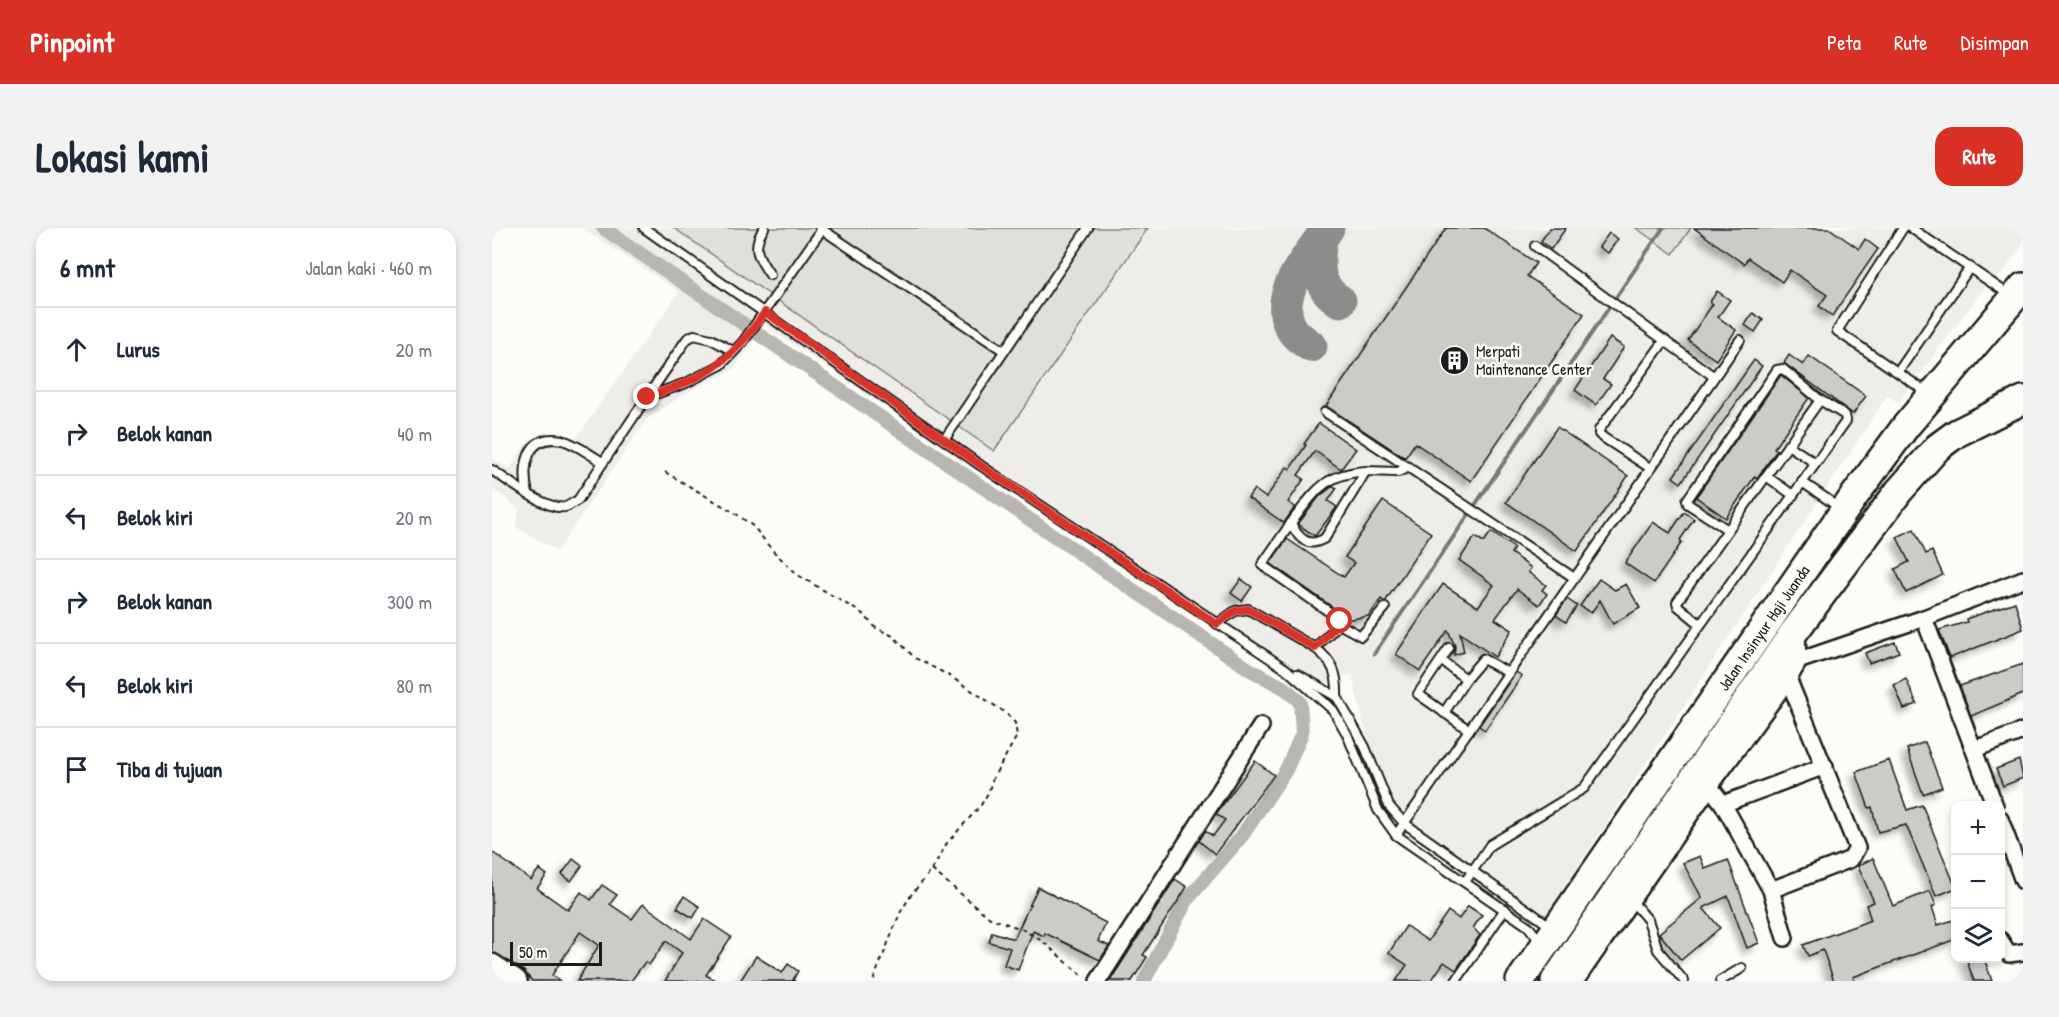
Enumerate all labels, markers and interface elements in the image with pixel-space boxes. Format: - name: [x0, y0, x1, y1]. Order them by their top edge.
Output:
- text: Pinpoint: [30, 23, 114, 61]
- text: Peta: [1827, 28, 1861, 57]
- text: Rute: [1894, 28, 1928, 57]
- text: Disimpan: [1961, 28, 2029, 57]
- button: Rute: [1935, 127, 2023, 186]
- text: Lokasi kami: [36, 128, 210, 185]
- text: 6 mnt: [60, 250, 115, 285]
- text: Jalan kaki · 460 m: [305, 254, 432, 281]
- icon: ahead: [60, 333, 93, 366]
- text: Lurus: [117, 334, 160, 364]
- text: 20 m: [395, 336, 432, 363]
- place label: Merpati Maintenance Center: [1476, 340, 1592, 380]
- building icon: Merpati Maintenance Center: [1439, 344, 1471, 376]
- route end: [633, 383, 659, 409]
- icon: right: [60, 417, 93, 450]
- text: Belok kanan: [117, 418, 212, 448]
- text: 40 m: [397, 420, 432, 447]
- icon: left: [60, 501, 93, 534]
- text: Belok kiri: [117, 502, 193, 532]
- text: 20 m: [395, 504, 432, 531]
- street label: Jalan Insinyur Haji Juanda: [1712, 561, 1815, 695]
- icon: right: [60, 585, 93, 618]
- text: Belok kanan: [117, 586, 212, 616]
- text: 300 m: [387, 588, 432, 615]
- route start: [1326, 607, 1352, 633]
- icon: left: [60, 669, 93, 702]
- text: Belok kiri: [117, 670, 193, 700]
- text: 80 m: [396, 672, 432, 699]
- icon: arrive: [60, 753, 93, 786]
- text: Tiba di tujuan: [117, 754, 222, 784]
- map controls: [1951, 801, 2005, 963]
- button: +: [1951, 801, 2005, 855]
- button: −: [1951, 855, 2005, 909]
- button: layers: [1951, 909, 2005, 963]
- scale bar: [510, 939, 602, 966]
- text: 50 m: [519, 941, 548, 963]

